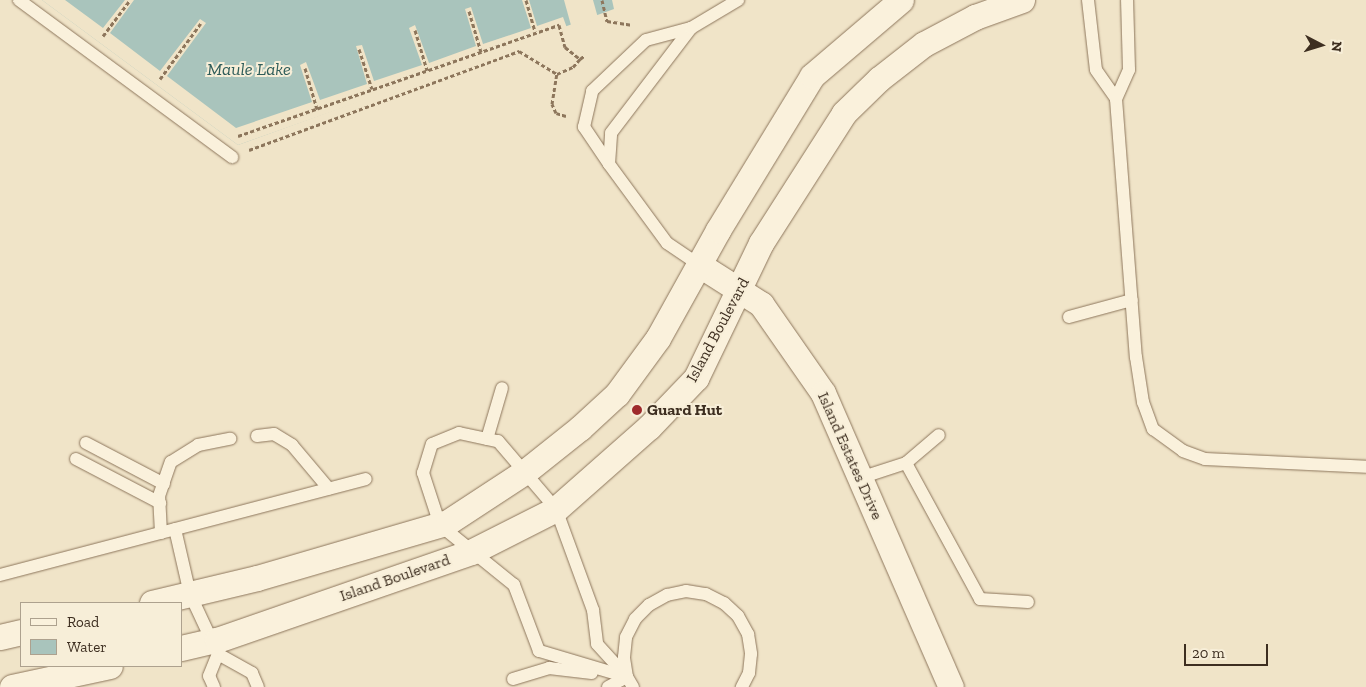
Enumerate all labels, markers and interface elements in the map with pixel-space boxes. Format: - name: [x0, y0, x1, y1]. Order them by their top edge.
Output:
- north arrow: [1296, 20, 1346, 70]
- text: N: [1328, 40, 1345, 52]
- water label: Maule Lake: [207, 58, 291, 80]
- street label: Island Boulevard: [682, 275, 754, 385]
- street label: Island Estates Drive: [813, 389, 887, 523]
- place label: Guard Hut: [647, 400, 722, 420]
- marker: Guard Hut: [631, 404, 643, 416]
- street label: Island Boulevard: [337, 550, 453, 606]
- legend: [20, 602, 182, 667]
- text: Road: [67, 613, 99, 631]
- scale bar: [1186, 634, 1270, 666]
- text: Water: [67, 638, 107, 656]
- text: 20 m: [1192, 644, 1225, 662]

